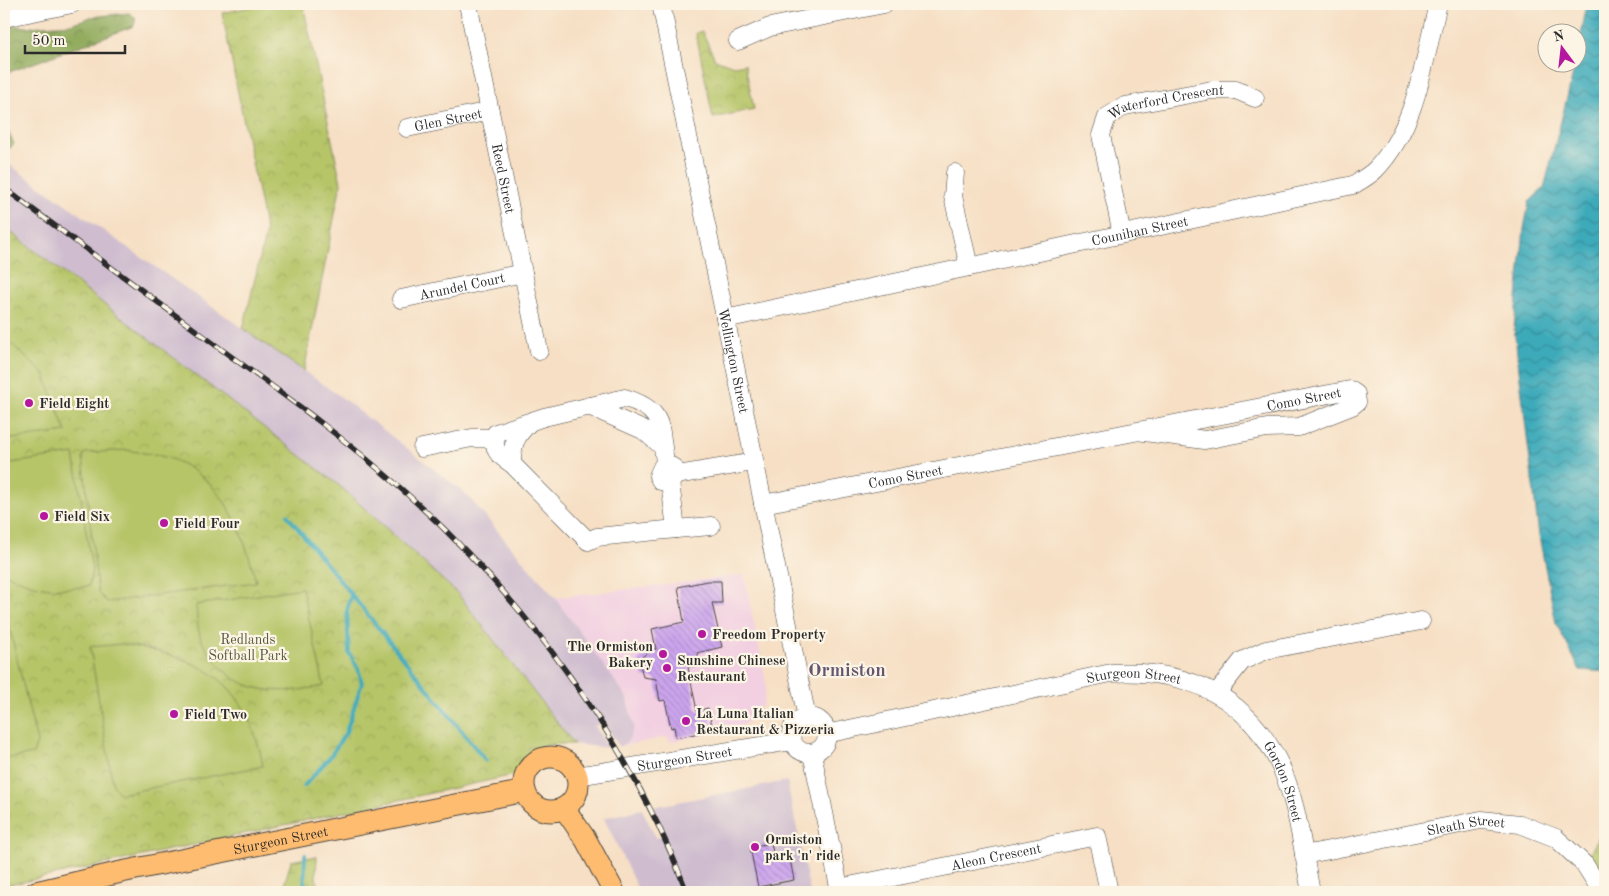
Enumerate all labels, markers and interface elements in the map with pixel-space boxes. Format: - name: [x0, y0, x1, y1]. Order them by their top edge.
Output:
- scale bar: [25, 22, 125, 54]
- north arrow: [1536, 22, 1586, 72]
- text: N: [1552, 28, 1566, 45]
- text: 50 m: [32, 34, 66, 49]
- street label: Waterford Crescent: [1106, 84, 1224, 123]
- street label: Glen Street: [413, 107, 484, 134]
- street label: Reed Street: [489, 142, 517, 215]
- street label: Counihan Street: [1090, 214, 1190, 249]
- street label: Arundel Court: [418, 271, 506, 303]
- street label: Wellington Street: [715, 307, 751, 415]
- street label: Como Street: [1266, 386, 1343, 414]
- marker: Field Eight: [23, 397, 35, 409]
- place label: Field Eight: [39, 397, 109, 411]
- street label: Como Street: [867, 463, 944, 491]
- marker: Field Six: [38, 510, 50, 522]
- place label: Field Six: [54, 510, 110, 524]
- marker: Field Four: [158, 517, 170, 529]
- place label: Field Four: [174, 517, 240, 531]
- marker: Freedom Property: [696, 628, 708, 640]
- place label: Freedom Property: [712, 628, 826, 642]
- park label: Redlands Softball Park: [208, 633, 288, 663]
- place label: The Ormiston Bakery: [567, 640, 653, 670]
- marker: The Ormiston Bakery: [657, 648, 669, 660]
- place label: Sunshine Chinese Restaurant: [677, 654, 786, 684]
- marker: Sunshine Chinese Restaurant: [661, 662, 673, 674]
- district label: Ormiston: [808, 662, 886, 681]
- street label: Sturgeon Street: [1085, 667, 1183, 687]
- place label: La Luna Italian Restaurant & Pizzeria: [696, 707, 834, 737]
- marker: Field Two: [168, 708, 180, 720]
- place label: Field Two: [184, 708, 247, 722]
- marker: La Luna Italian Restaurant & Pizzeria: [680, 715, 692, 727]
- street label: Gordon Street: [1260, 739, 1304, 823]
- street label: Sturgeon Street: [636, 745, 734, 774]
- street label: Sleath Street: [1426, 814, 1506, 839]
- street label: Sturgeon Street: [232, 825, 329, 857]
- place label: Ormiston park 'n' ride: [765, 833, 840, 863]
- marker: Ormiston park 'n' ride: [749, 841, 761, 853]
- street label: Aleon Crescent: [950, 841, 1043, 873]

